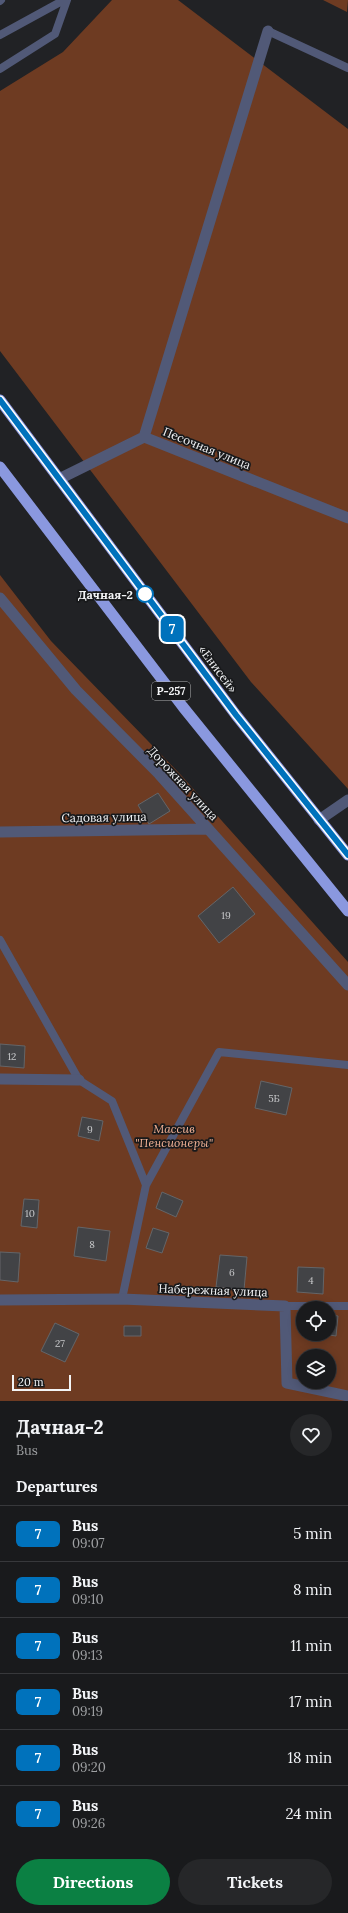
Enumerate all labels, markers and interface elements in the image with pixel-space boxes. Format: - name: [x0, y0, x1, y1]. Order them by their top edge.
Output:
- street label: Песочная улица: [161, 424, 253, 472]
- marker: Дачная-2: [136, 585, 154, 603]
- place label: Дачная-2: [78, 587, 133, 602]
- line badge: 7: [159, 616, 185, 642]
- text: 7: [169, 620, 175, 638]
- street label: «Енисей»: [195, 642, 241, 696]
- road number: Р-257: [152, 682, 190, 700]
- street label: Дорожная улица: [145, 743, 221, 823]
- street label: Садовая улица: [61, 809, 147, 825]
- house number: 19: [221, 909, 231, 922]
- house number: 12: [7, 1050, 17, 1063]
- house number: 5Б: [268, 1092, 280, 1105]
- park label: Массив "Пенсионеры": [135, 1121, 213, 1150]
- house number: 9: [87, 1123, 93, 1136]
- house number: 10: [25, 1207, 35, 1220]
- house number: 8: [89, 1238, 95, 1251]
- house number: 6: [229, 1266, 235, 1279]
- house number: 4: [308, 1274, 314, 1287]
- street label: Набережная улица: [158, 1281, 268, 1299]
- map controls: [296, 1301, 336, 1389]
- button: locate: [296, 1301, 336, 1341]
- house number: 27: [55, 1337, 65, 1350]
- button: layers: [296, 1349, 336, 1389]
- scale bar: [12, 1373, 71, 1392]
- text: 20 m: [18, 1375, 43, 1389]
- button: heart: [290, 1414, 332, 1456]
- text: Дачная-2: [16, 1415, 104, 1439]
- text: Bus: [16, 1442, 38, 1459]
- text: Departures: [16, 1477, 97, 1496]
- text: Bus: [72, 1516, 98, 1535]
- text: 5 min: [293, 1524, 332, 1543]
- text: 7: [35, 1525, 41, 1543]
- text: 09:07: [72, 1535, 105, 1552]
- text: Bus: [72, 1572, 98, 1591]
- text: 8 min: [293, 1580, 332, 1599]
- text: 7: [35, 1581, 41, 1599]
- text: 09:10: [72, 1591, 104, 1608]
- text: Bus: [72, 1628, 98, 1647]
- text: 11 min: [290, 1636, 332, 1655]
- text: 7: [35, 1637, 41, 1655]
- text: 09:13: [72, 1647, 103, 1664]
- text: Bus: [72, 1684, 98, 1703]
- text: 17 min: [289, 1692, 332, 1711]
- text: 7: [35, 1693, 41, 1711]
- text: 09:19: [72, 1703, 103, 1720]
- text: Bus: [72, 1740, 98, 1759]
- text: 18 min: [287, 1748, 332, 1767]
- text: 7: [35, 1749, 41, 1767]
- text: 09:20: [72, 1759, 106, 1776]
- text: Bus: [72, 1796, 98, 1815]
- text: 24 min: [285, 1804, 332, 1823]
- text: 7: [35, 1805, 41, 1823]
- text: 09:26: [72, 1815, 105, 1832]
- button: Directions: [16, 1859, 170, 1905]
- button: Tickets: [178, 1859, 332, 1905]

